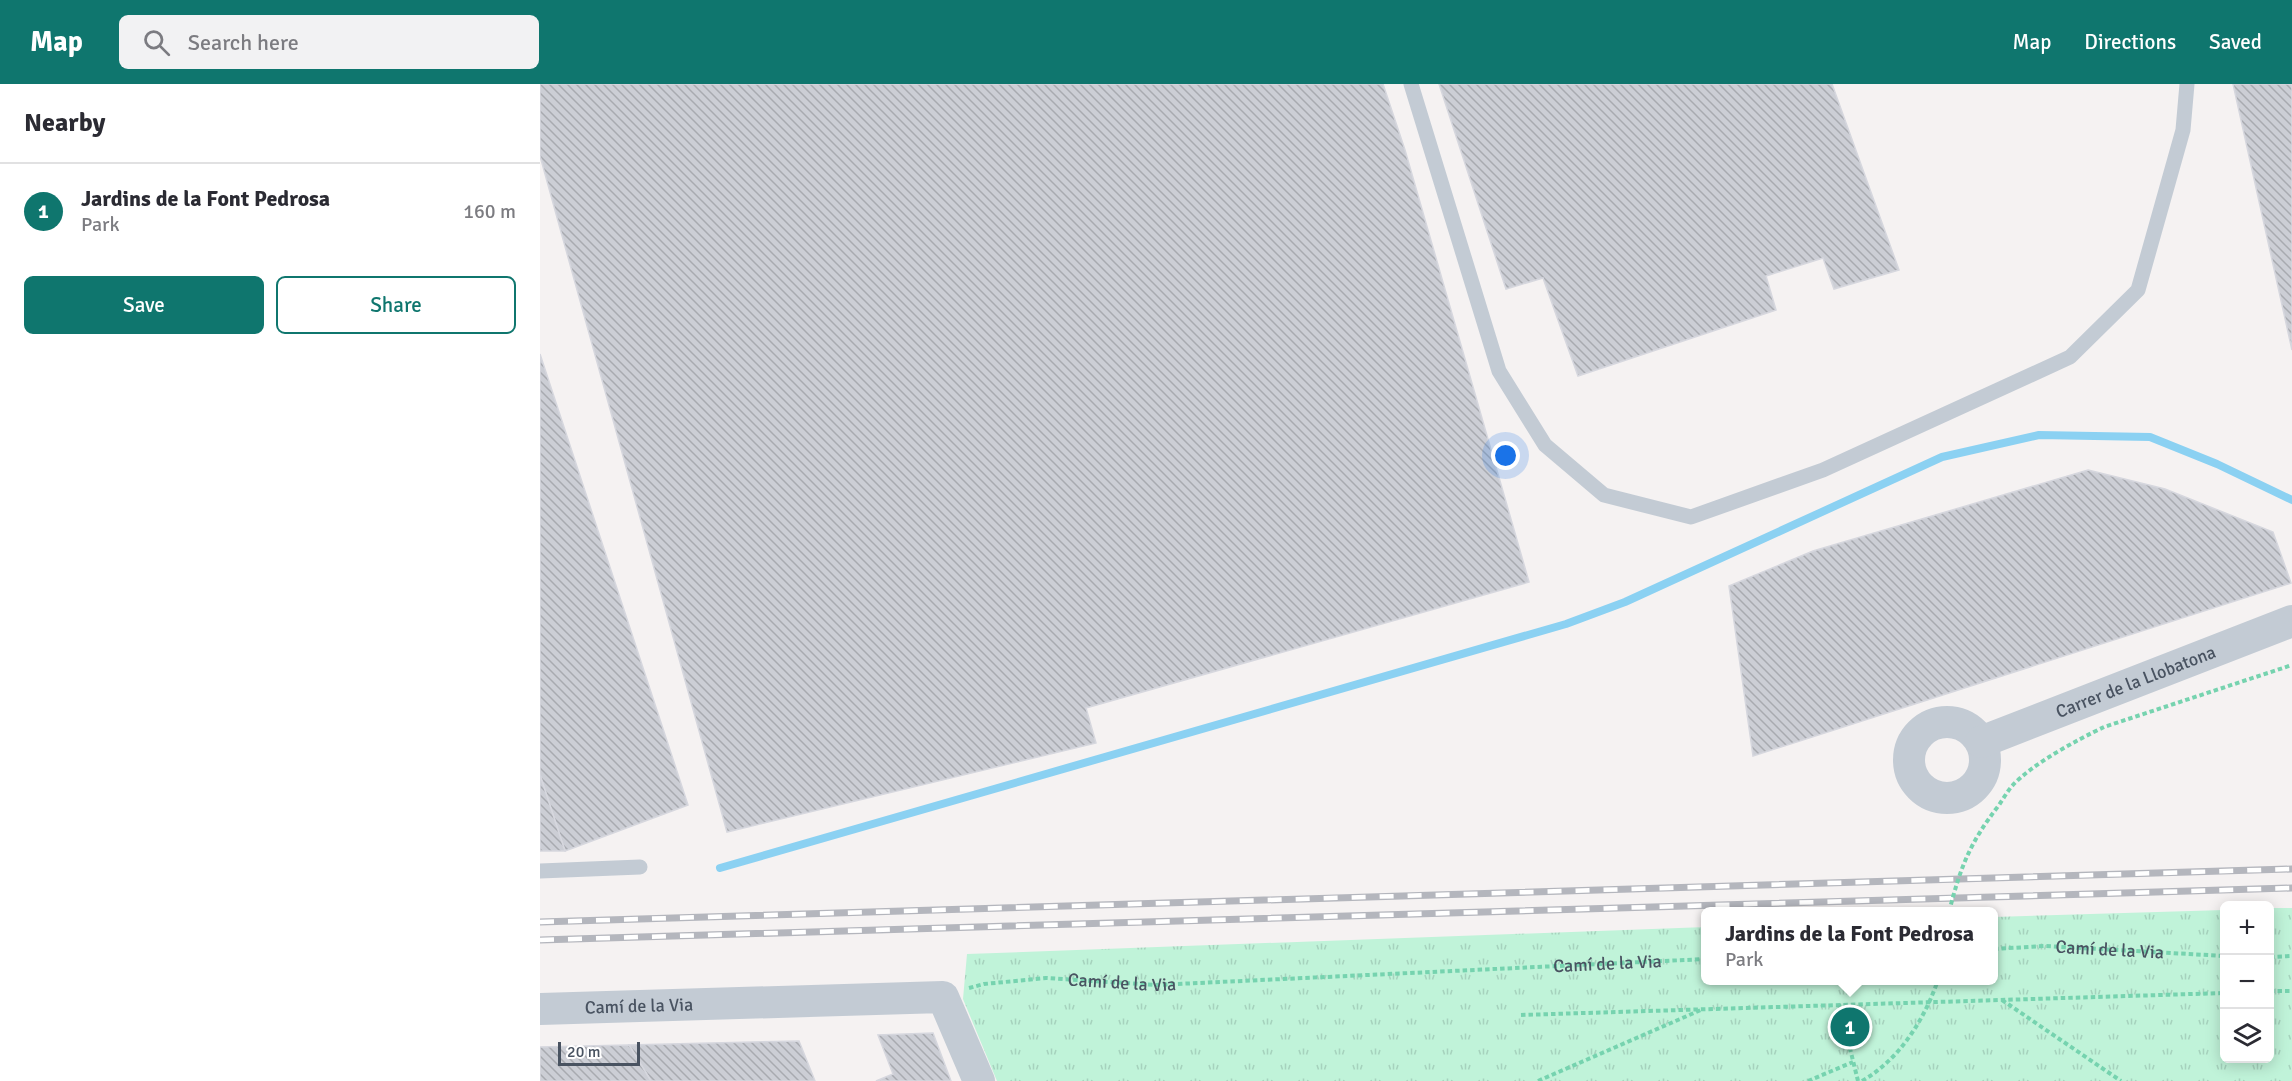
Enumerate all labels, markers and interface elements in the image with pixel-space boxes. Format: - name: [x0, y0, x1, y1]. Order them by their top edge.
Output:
- search box: [119, 15, 539, 69]
- text: Map: [30, 25, 83, 59]
- icon: search: [140, 26, 173, 59]
- text: Search here: [188, 29, 299, 56]
- text: Map: [2013, 29, 2051, 55]
- text: Directions: [2084, 29, 2176, 55]
- text: Saved: [2209, 29, 2262, 55]
- text: Nearby: [24, 107, 105, 139]
- text: Jardins de la Font Pedrosa: [81, 185, 330, 212]
- text: 1: [38, 199, 49, 224]
- text: 160 m: [463, 199, 516, 224]
- text: Park: [81, 212, 119, 237]
- button: Save: [24, 276, 264, 334]
- button: Share: [276, 276, 516, 334]
- your location: [1491, 441, 1520, 470]
- street label: Carrer de la Llobatona: [2052, 641, 2219, 723]
- map controls: [2220, 901, 2274, 1063]
- button: +: [2220, 901, 2274, 955]
- popup: [1701, 907, 1998, 985]
- text: Jardins de la Font Pedrosa: [1725, 920, 1974, 947]
- street label: Camí de la Via: [2055, 936, 2165, 964]
- text: Park: [1725, 947, 1763, 972]
- street label: Camí de la Via: [1553, 950, 1662, 977]
- button: −: [2220, 955, 2274, 1009]
- street label: Camí de la Via: [1067, 968, 1177, 996]
- street label: Camí de la Via: [584, 993, 693, 1019]
- pin: 1: [1830, 1004, 1870, 1050]
- button: layers: [2220, 1009, 2274, 1063]
- scale bar: [558, 1039, 640, 1066]
- text: 20 m: [567, 1042, 601, 1062]

